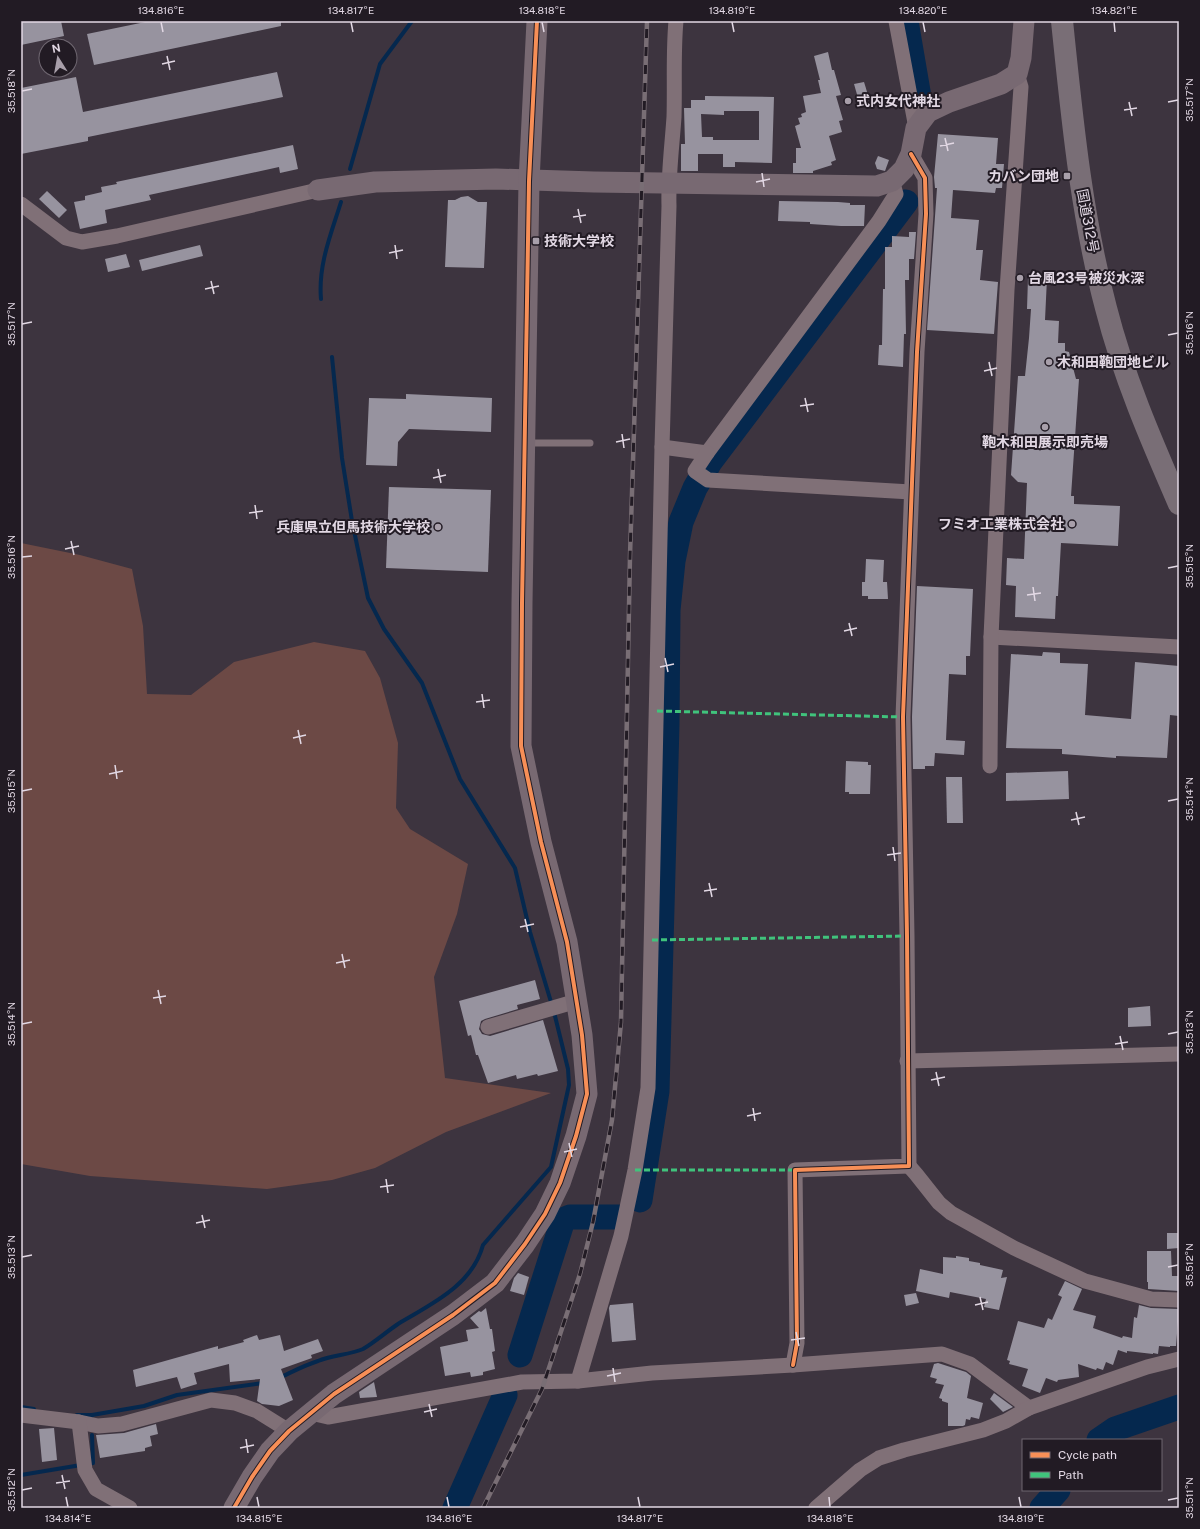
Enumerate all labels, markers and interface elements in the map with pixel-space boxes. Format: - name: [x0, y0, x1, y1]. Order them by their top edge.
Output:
- text: 134.816°E: [138, 4, 184, 16]
- text: 134.817°E: [328, 4, 374, 16]
- text: 134.818°E: [519, 4, 565, 16]
- text: 134.819°E: [709, 4, 755, 16]
- text: 134.820°E: [899, 4, 947, 16]
- text: 134.821°E: [1091, 4, 1137, 16]
- north arrow: [38, 38, 78, 78]
- text: N: [51, 41, 61, 55]
- text: 35.518°N: [5, 69, 17, 113]
- text: 35.517°N: [1183, 78, 1195, 122]
- place label: 式内女代神社: [856, 93, 940, 109]
- marker: 式内女代神社: [843, 96, 853, 106]
- place label: カバン団地: [988, 168, 1059, 184]
- marker: カバン団地: [1062, 171, 1072, 181]
- street label: 国道312号: [1074, 188, 1102, 254]
- place label: 技術大学校: [544, 233, 614, 249]
- marker: 技術大学校: [531, 236, 541, 246]
- place label: 台風23号被災水深: [1028, 270, 1144, 286]
- marker: 台風23号被災水深: [1015, 273, 1025, 283]
- text: 35.517°N: [5, 302, 17, 346]
- text: 35.516°N: [1183, 311, 1195, 355]
- place label: 木和田鞄団地ビル: [1057, 354, 1169, 370]
- marker: 木和田鞄団地ビル: [1044, 357, 1054, 367]
- marker: 鞄木和田展示即売場: [1040, 422, 1050, 432]
- place label: 鞄木和田展示即売場: [982, 434, 1108, 450]
- place label: フミオ工業株式会社: [938, 516, 1064, 532]
- place label: 兵庫県立但馬技術大学校: [276, 519, 430, 535]
- marker: フミオ工業株式会社: [1067, 519, 1077, 529]
- marker: 兵庫県立但馬技術大学校: [433, 522, 443, 532]
- text: 35.516°N: [5, 535, 17, 579]
- text: 35.515°N: [1183, 544, 1195, 588]
- text: 35.515°N: [5, 769, 17, 813]
- text: 35.514°N: [1183, 777, 1195, 821]
- text: 35.514°N: [5, 1002, 17, 1046]
- text: 35.513°N: [1183, 1010, 1195, 1054]
- text: 35.513°N: [5, 1235, 17, 1279]
- text: 35.512°N: [1183, 1243, 1195, 1287]
- legend: [1022, 1439, 1162, 1491]
- text: Cycle path: [1058, 1448, 1117, 1462]
- text: 35.512°N: [5, 1468, 17, 1512]
- text: Path: [1058, 1468, 1084, 1482]
- text: 35.511°N: [1183, 1477, 1195, 1519]
- text: 134.814°E: [45, 1512, 91, 1524]
- text: 134.815°E: [236, 1512, 282, 1524]
- text: 134.816°E: [426, 1512, 472, 1524]
- text: 134.817°E: [617, 1512, 663, 1524]
- text: 134.818°E: [807, 1512, 853, 1524]
- text: 134.819°E: [998, 1512, 1044, 1524]

